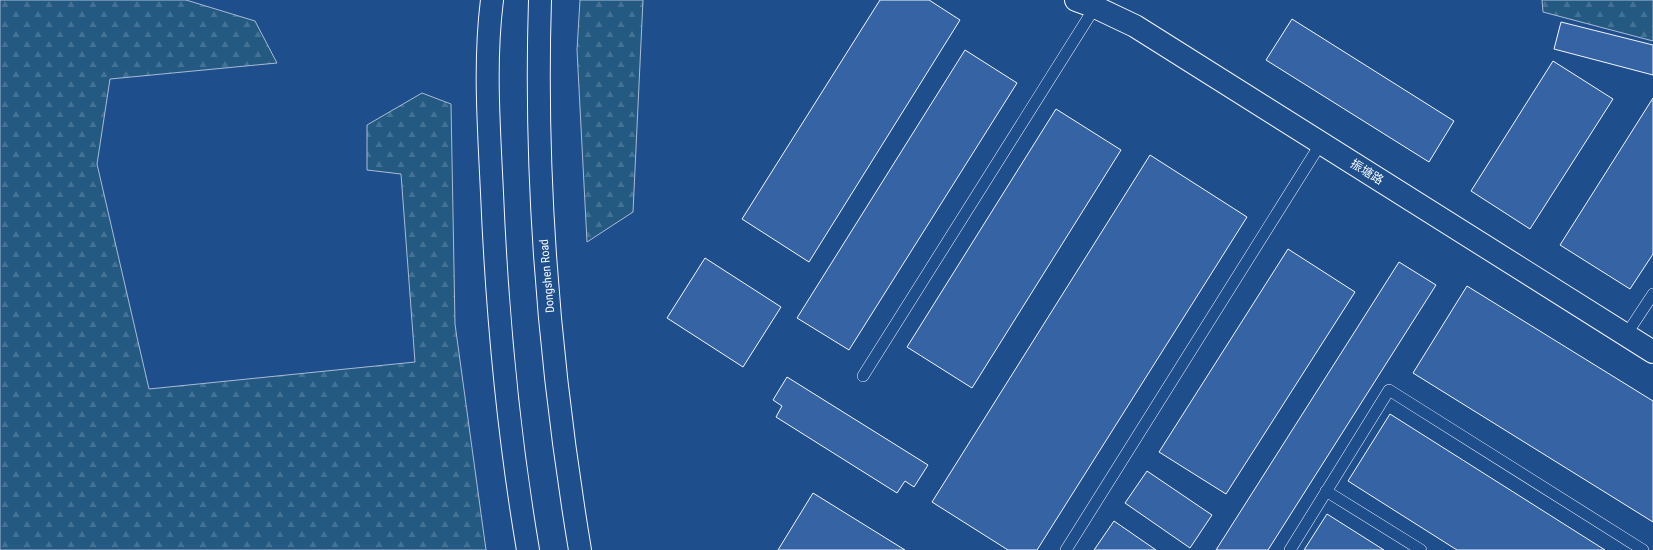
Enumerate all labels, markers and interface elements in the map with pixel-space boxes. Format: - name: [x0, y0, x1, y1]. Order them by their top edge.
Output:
- street label: 振塘路: [1348, 157, 1386, 187]
- street label: Dongshen Road: [537, 238, 557, 314]

